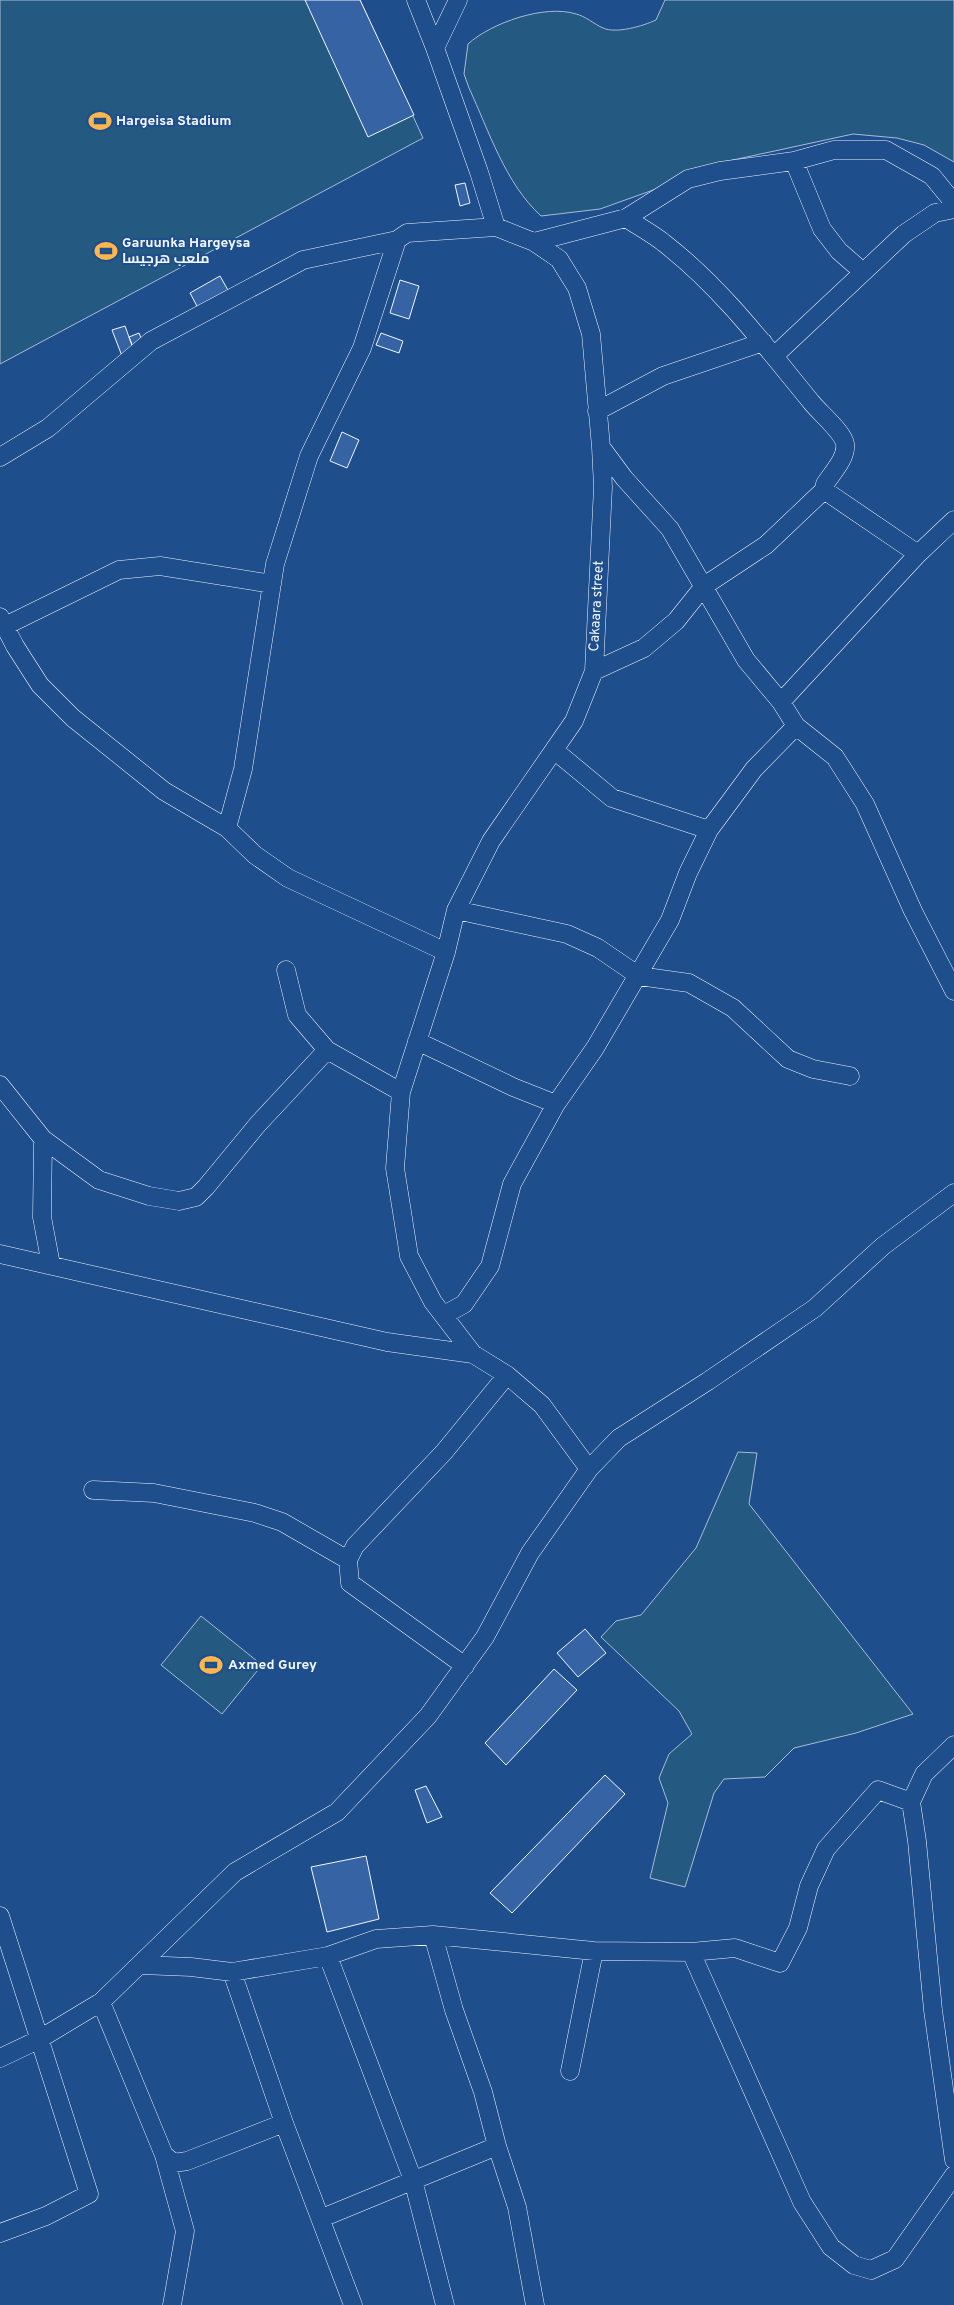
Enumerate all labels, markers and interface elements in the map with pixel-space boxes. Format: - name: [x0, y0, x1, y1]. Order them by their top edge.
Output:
- sports icon: Hargeisa Stadium: [87, 108, 113, 134]
- place label: Hargeisa Stadium: [116, 113, 232, 130]
- place label: Garuunka Hargeysa ملعب هرجيسا: [122, 235, 250, 268]
- sports icon: Garuunka Hargeysa ملعب هرجيسا: [93, 238, 119, 264]
- street label: Cakaara street: [586, 560, 608, 652]
- sports icon: Axmed Gurey: [198, 1652, 224, 1678]
- place label: Axmed Gurey: [228, 1657, 317, 1674]

